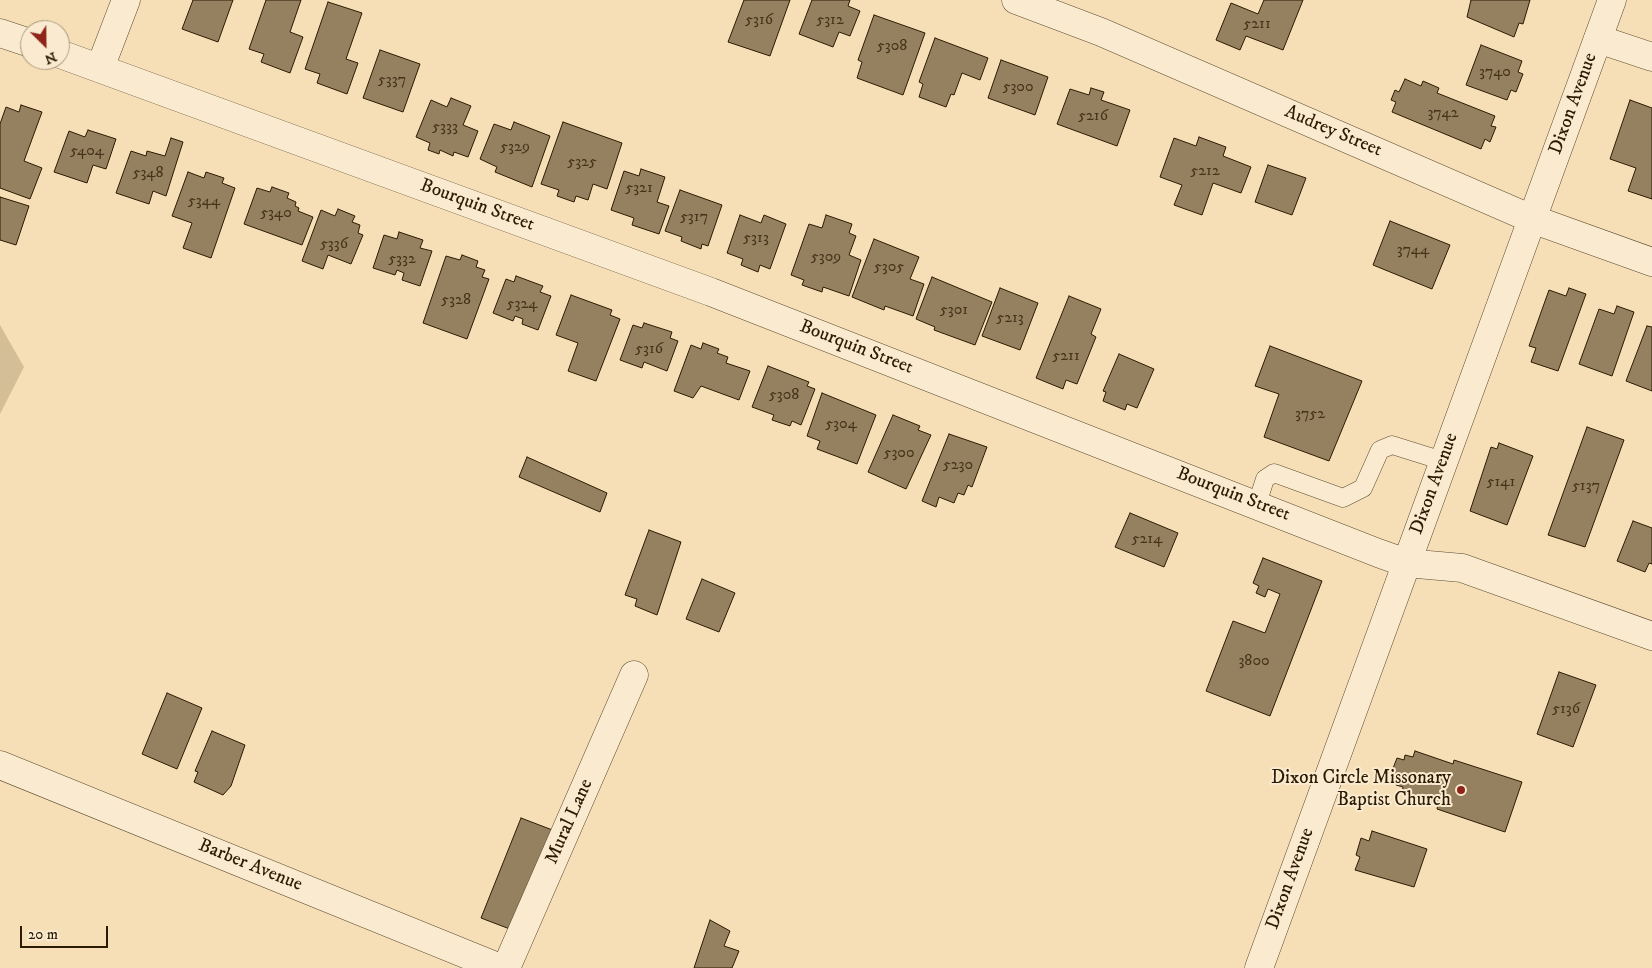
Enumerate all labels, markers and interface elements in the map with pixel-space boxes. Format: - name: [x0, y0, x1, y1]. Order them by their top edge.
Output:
- house number: 5316: [745, 11, 773, 31]
- house number: 5312: [816, 11, 844, 31]
- house number: 5211: [1243, 15, 1271, 35]
- north arrow: [20, 20, 70, 70]
- house number: 5308: [877, 37, 907, 57]
- text: N: [42, 47, 59, 68]
- street label: Dixon Avenue: [1545, 50, 1603, 158]
- house number: 3740: [1479, 63, 1511, 83]
- house number: 5337: [378, 71, 406, 91]
- house number: 5300: [1002, 78, 1034, 98]
- street label: Audrey Street: [1281, 101, 1385, 163]
- house number: 3742: [1427, 104, 1459, 124]
- house number: 5216: [1078, 107, 1108, 127]
- house number: 5333: [432, 118, 458, 138]
- house number: 5329: [500, 138, 530, 158]
- house number: 5404: [70, 142, 104, 162]
- house number: 5325: [567, 153, 597, 173]
- house number: 5212: [1190, 162, 1220, 182]
- house number: 5348: [132, 164, 164, 184]
- street label: Bourquin Street: [417, 175, 537, 237]
- house number: 5321: [625, 179, 653, 199]
- house number: 5344: [188, 192, 220, 212]
- house number: 5340: [260, 204, 292, 224]
- house number: 5317: [680, 208, 708, 228]
- house number: 5313: [743, 229, 769, 249]
- house number: 5336: [320, 235, 348, 255]
- house number: 3744: [1397, 241, 1429, 261]
- house number: 5309: [811, 248, 841, 268]
- house number: 5332: [388, 250, 416, 270]
- house number: 5305: [874, 258, 904, 278]
- house number: 5328: [441, 291, 471, 311]
- house number: 5324: [507, 295, 537, 315]
- house number: 5301: [940, 301, 968, 321]
- house number: 5213: [996, 309, 1024, 329]
- street label: Bourquin Street: [796, 316, 916, 380]
- house number: 5316: [635, 340, 663, 360]
- house number: 5211: [1052, 347, 1080, 367]
- house number: 5308: [769, 386, 799, 406]
- house number: 3752: [1295, 405, 1325, 425]
- house number: 5304: [825, 415, 857, 435]
- street label: Dixon Avenue: [1406, 430, 1464, 538]
- house number: 5300: [883, 444, 915, 464]
- house number: 5230: [943, 456, 973, 476]
- street label: Bourquin Street: [1173, 463, 1293, 527]
- house number: 5141: [1487, 473, 1515, 493]
- house number: 5137: [1572, 477, 1600, 497]
- house number: 5214: [1132, 530, 1162, 550]
- house number: 3800: [1238, 652, 1270, 672]
- house number: 5136: [1552, 700, 1580, 720]
- place label: Dixon Circle Missonary Baptist Church: [1271, 768, 1451, 812]
- street label: Mural Lane: [541, 776, 599, 868]
- marker: Dixon Circle Missonary Baptist Church: [1455, 784, 1467, 796]
- street label: Dixon Avenue: [1262, 825, 1320, 933]
- street label: Barber Avenue: [195, 835, 305, 897]
- scale bar: [22, 916, 110, 948]
- text: 20 m: [28, 925, 58, 944]

